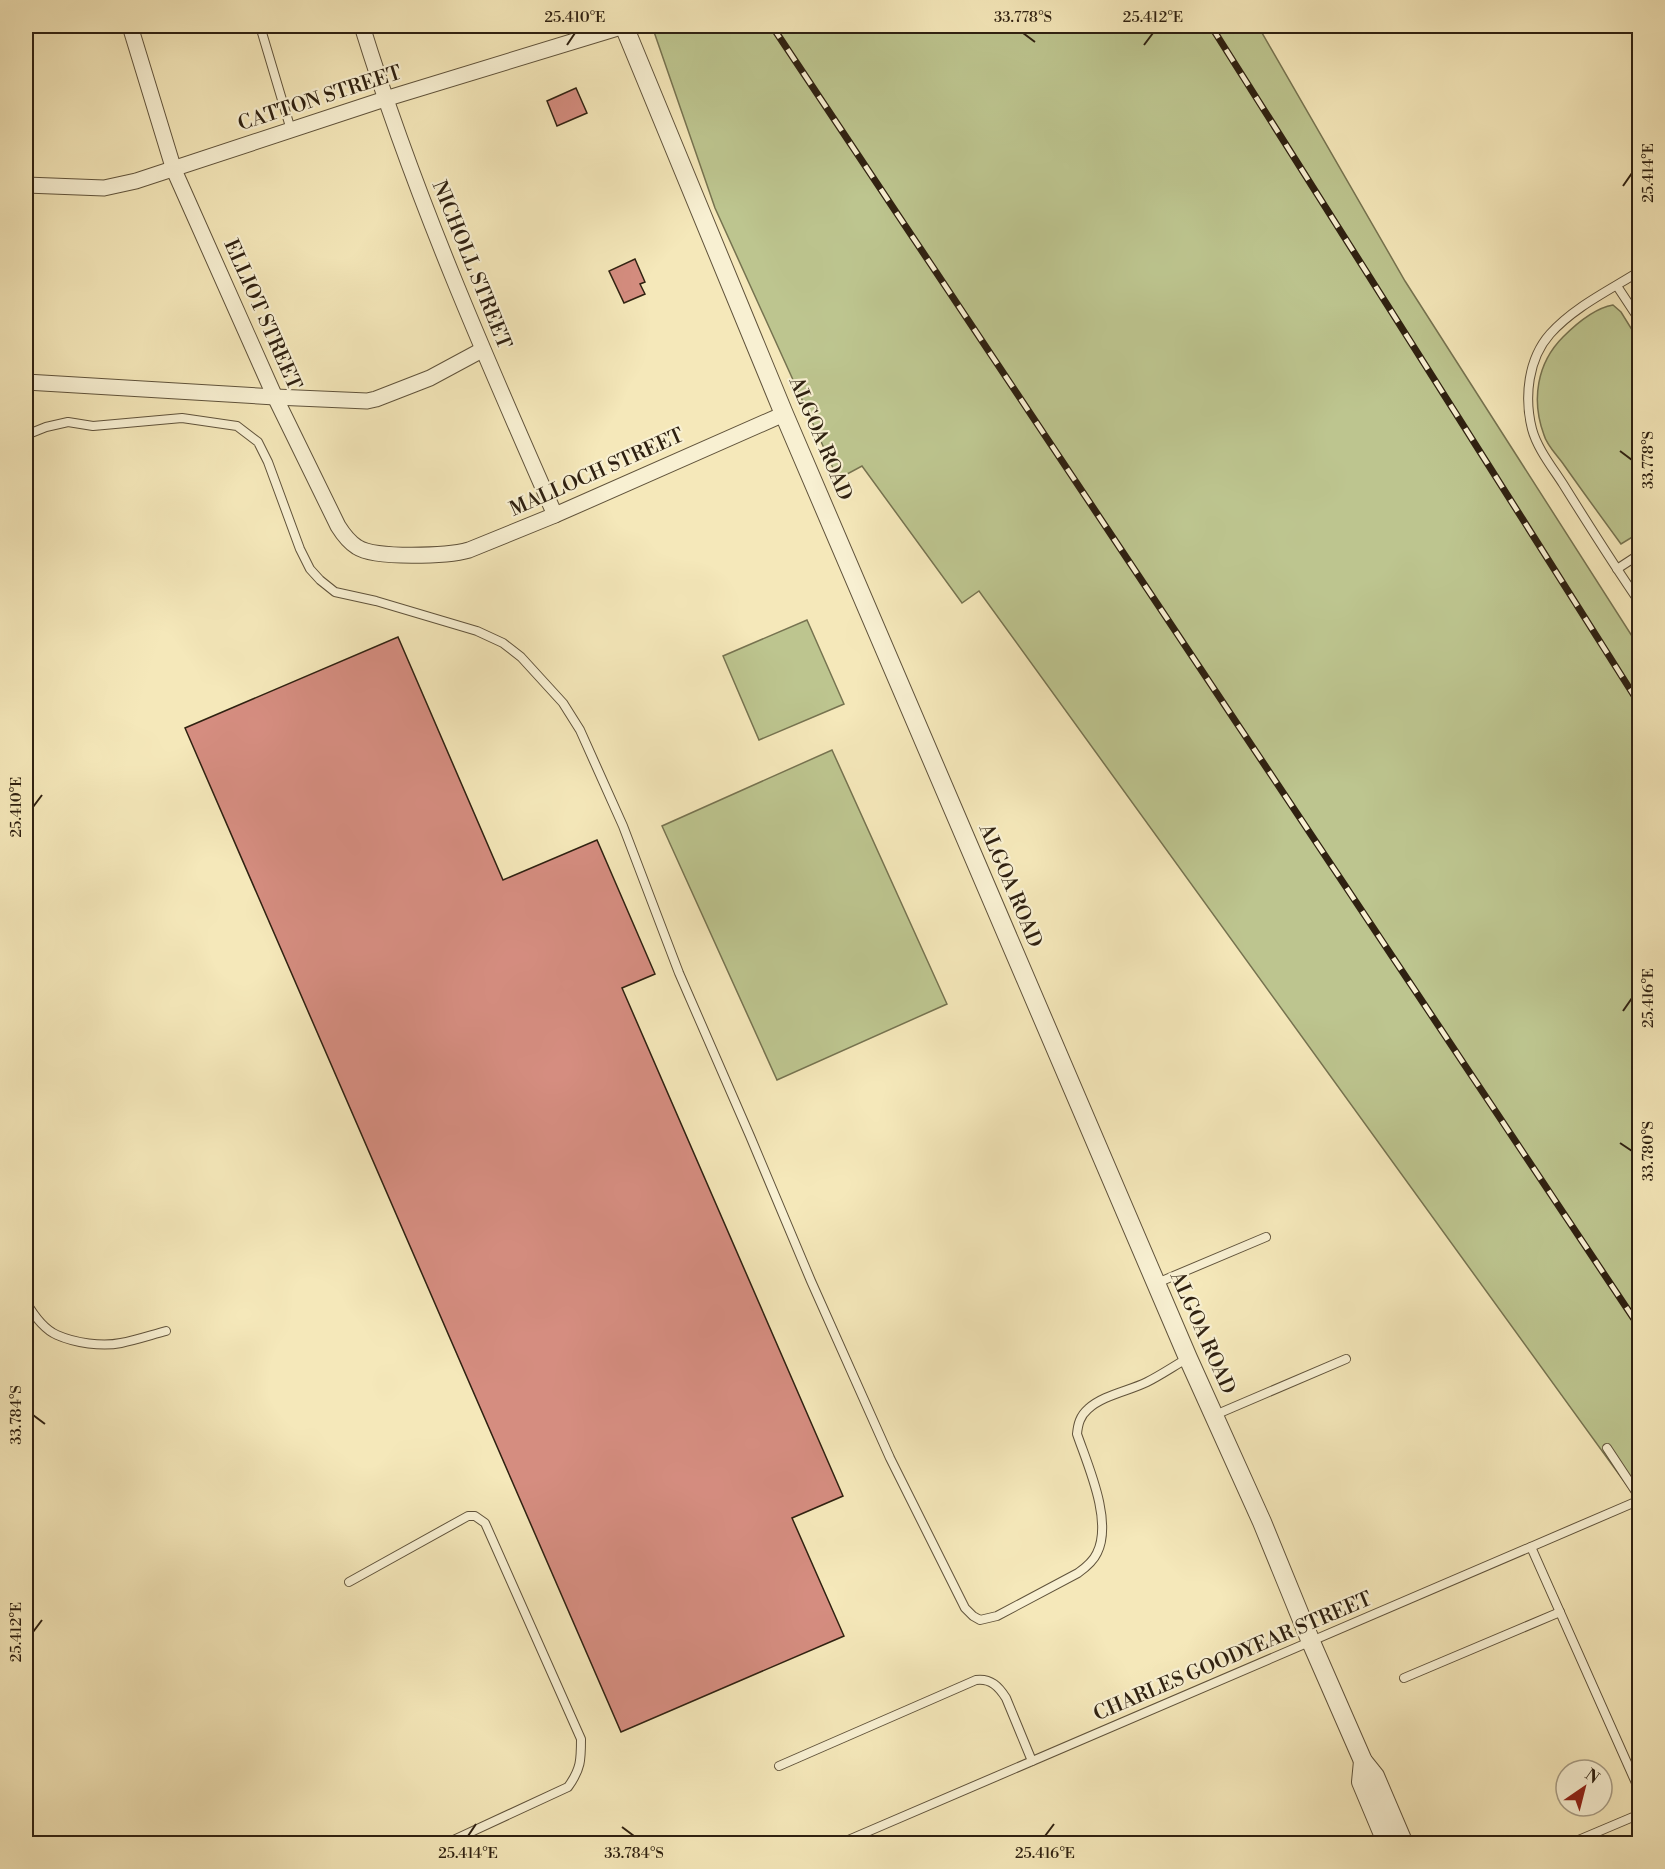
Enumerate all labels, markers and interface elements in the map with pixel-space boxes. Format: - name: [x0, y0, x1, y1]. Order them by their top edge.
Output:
- text: 25.410°E: [545, 8, 605, 27]
- text: 33.778°S: [994, 8, 1052, 27]
- text: 25.412°E: [1123, 8, 1183, 27]
- street label: CATTON STREET: [235, 61, 405, 137]
- text: 25.414°E: [1639, 143, 1658, 203]
- street label: NICHOLL STREET: [426, 177, 516, 353]
- street label: ELLIOT STREET: [218, 236, 306, 394]
- street label: ALGOA ROAD: [782, 373, 857, 504]
- street label: MALLOCH STREET: [506, 423, 688, 523]
- text: 33.778°S: [1639, 431, 1658, 489]
- text: 25.410°E: [7, 777, 26, 837]
- street label: ALGOA ROAD: [972, 820, 1047, 951]
- text: 25.416°E: [1639, 968, 1658, 1028]
- text: 33.780°S: [1639, 1121, 1658, 1181]
- street label: ALGOA ROAD: [1163, 1267, 1240, 1398]
- text: 33.784°S: [7, 1385, 26, 1445]
- street label: CHARLES GOODYEAR STREET: [1090, 1587, 1376, 1727]
- text: 25.412°E: [7, 1602, 26, 1662]
- north arrow: [1554, 1758, 1614, 1818]
- text: N: [1581, 1765, 1603, 1789]
- text: 25.414°E: [438, 1844, 498, 1863]
- text: 33.784°S: [604, 1844, 664, 1863]
- text: 25.416°E: [1015, 1844, 1075, 1863]

